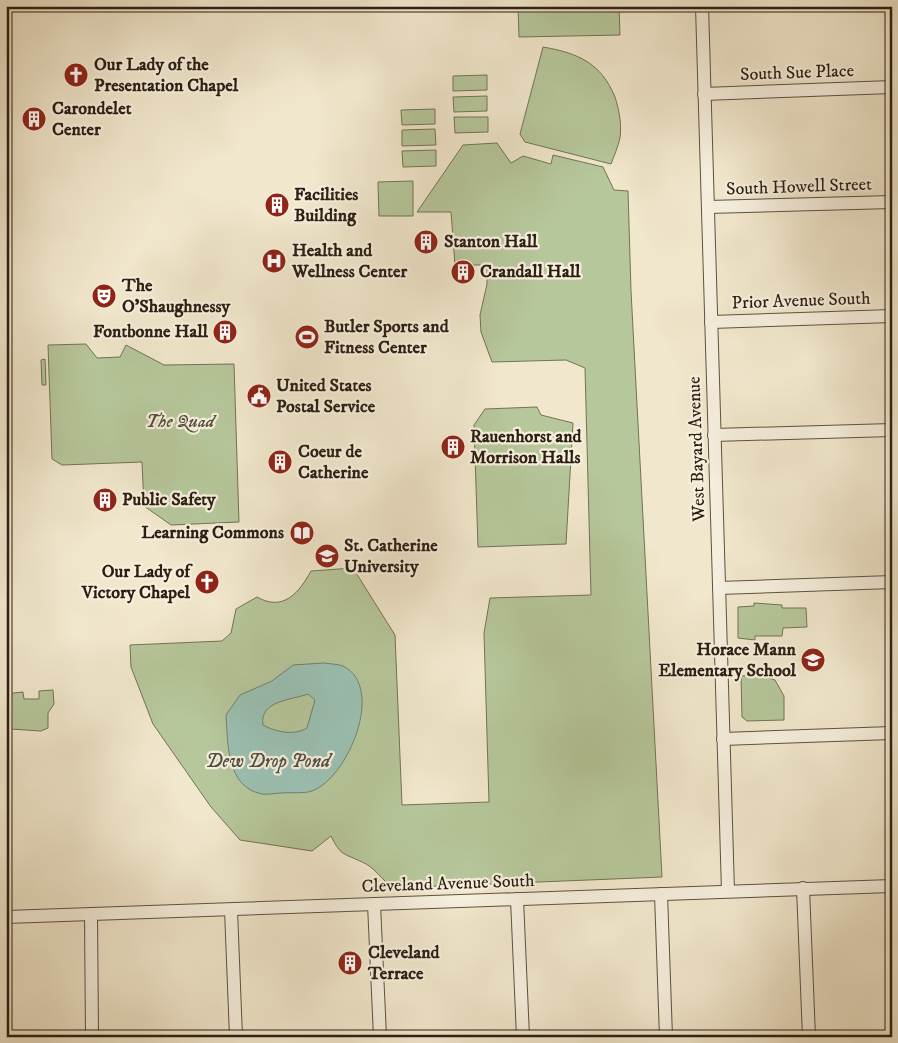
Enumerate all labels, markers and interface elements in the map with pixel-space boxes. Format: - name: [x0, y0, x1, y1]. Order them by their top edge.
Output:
- place label: Our Lady of the Presentation Chapel: [94, 54, 239, 97]
- street label: South Sue Place: [740, 60, 854, 86]
- church icon: Our Lady of the Presentation Chapel: [63, 62, 89, 88]
- place label: Carondelet Center: [52, 98, 132, 141]
- building icon: Carondelet Center: [21, 106, 47, 132]
- street label: South Howell Street: [726, 173, 872, 201]
- place label: Facilities Building: [294, 184, 358, 227]
- building icon: Facilities Building: [264, 192, 290, 218]
- building icon: Stanton Hall: [413, 229, 439, 255]
- place label: Stanton Hall: [444, 231, 538, 253]
- place label: Health and Wellness Center: [291, 240, 408, 283]
- hospital icon: Health and Wellness Center: [261, 248, 287, 274]
- building icon: Crandall Hall: [450, 259, 476, 285]
- place label: Crandall Hall: [480, 261, 581, 283]
- place label: The O'Shaughnessy: [121, 275, 231, 318]
- theatre icon: The O'Shaughnessy: [91, 283, 117, 309]
- street label: Prior Avenue South: [731, 288, 871, 314]
- place label: Butler Sports and Fitness Center: [324, 316, 450, 359]
- building icon: Fontbonne Hall: [212, 319, 238, 345]
- place label: Fontbonne Hall: [93, 321, 209, 343]
- sports icon: Butler Sports and Fitness Center: [294, 324, 320, 350]
- place label: United States Postal Service: [276, 375, 376, 418]
- street label: West Bayard Avenue: [683, 376, 711, 523]
- public building icon: United States Postal Service: [246, 383, 272, 409]
- park label: The Quad: [146, 411, 217, 433]
- place label: Rauenhorst and Morrison Halls: [470, 426, 583, 469]
- building icon: Rauenhorst and Morrison Halls: [440, 434, 466, 460]
- place label: Coeur de Catherine: [298, 441, 369, 484]
- building icon: Coeur de Catherine: [267, 449, 293, 475]
- building icon: Public Safety: [92, 487, 118, 513]
- place label: Public Safety: [122, 489, 216, 511]
- library icon: Learning Commons: [289, 520, 315, 546]
- place label: Learning Commons: [141, 522, 284, 544]
- place label: St. Catherine University: [344, 535, 438, 578]
- school or university icon: St. Catherine University: [314, 543, 340, 569]
- place label: Our Lady of Victory Chapel: [81, 561, 193, 604]
- church icon: Our Lady of Victory Chapel: [194, 569, 220, 595]
- place label: Horace Mann Elementary School: [658, 639, 797, 682]
- school or university icon: Horace Mann Elementary School: [800, 647, 826, 673]
- water label: Dew Drop Pond: [206, 750, 333, 774]
- street label: Cleveland Avenue South: [361, 870, 535, 898]
- place label: Cleveland Terrace: [367, 942, 440, 985]
- building icon: Cleveland Terrace: [337, 950, 363, 976]

